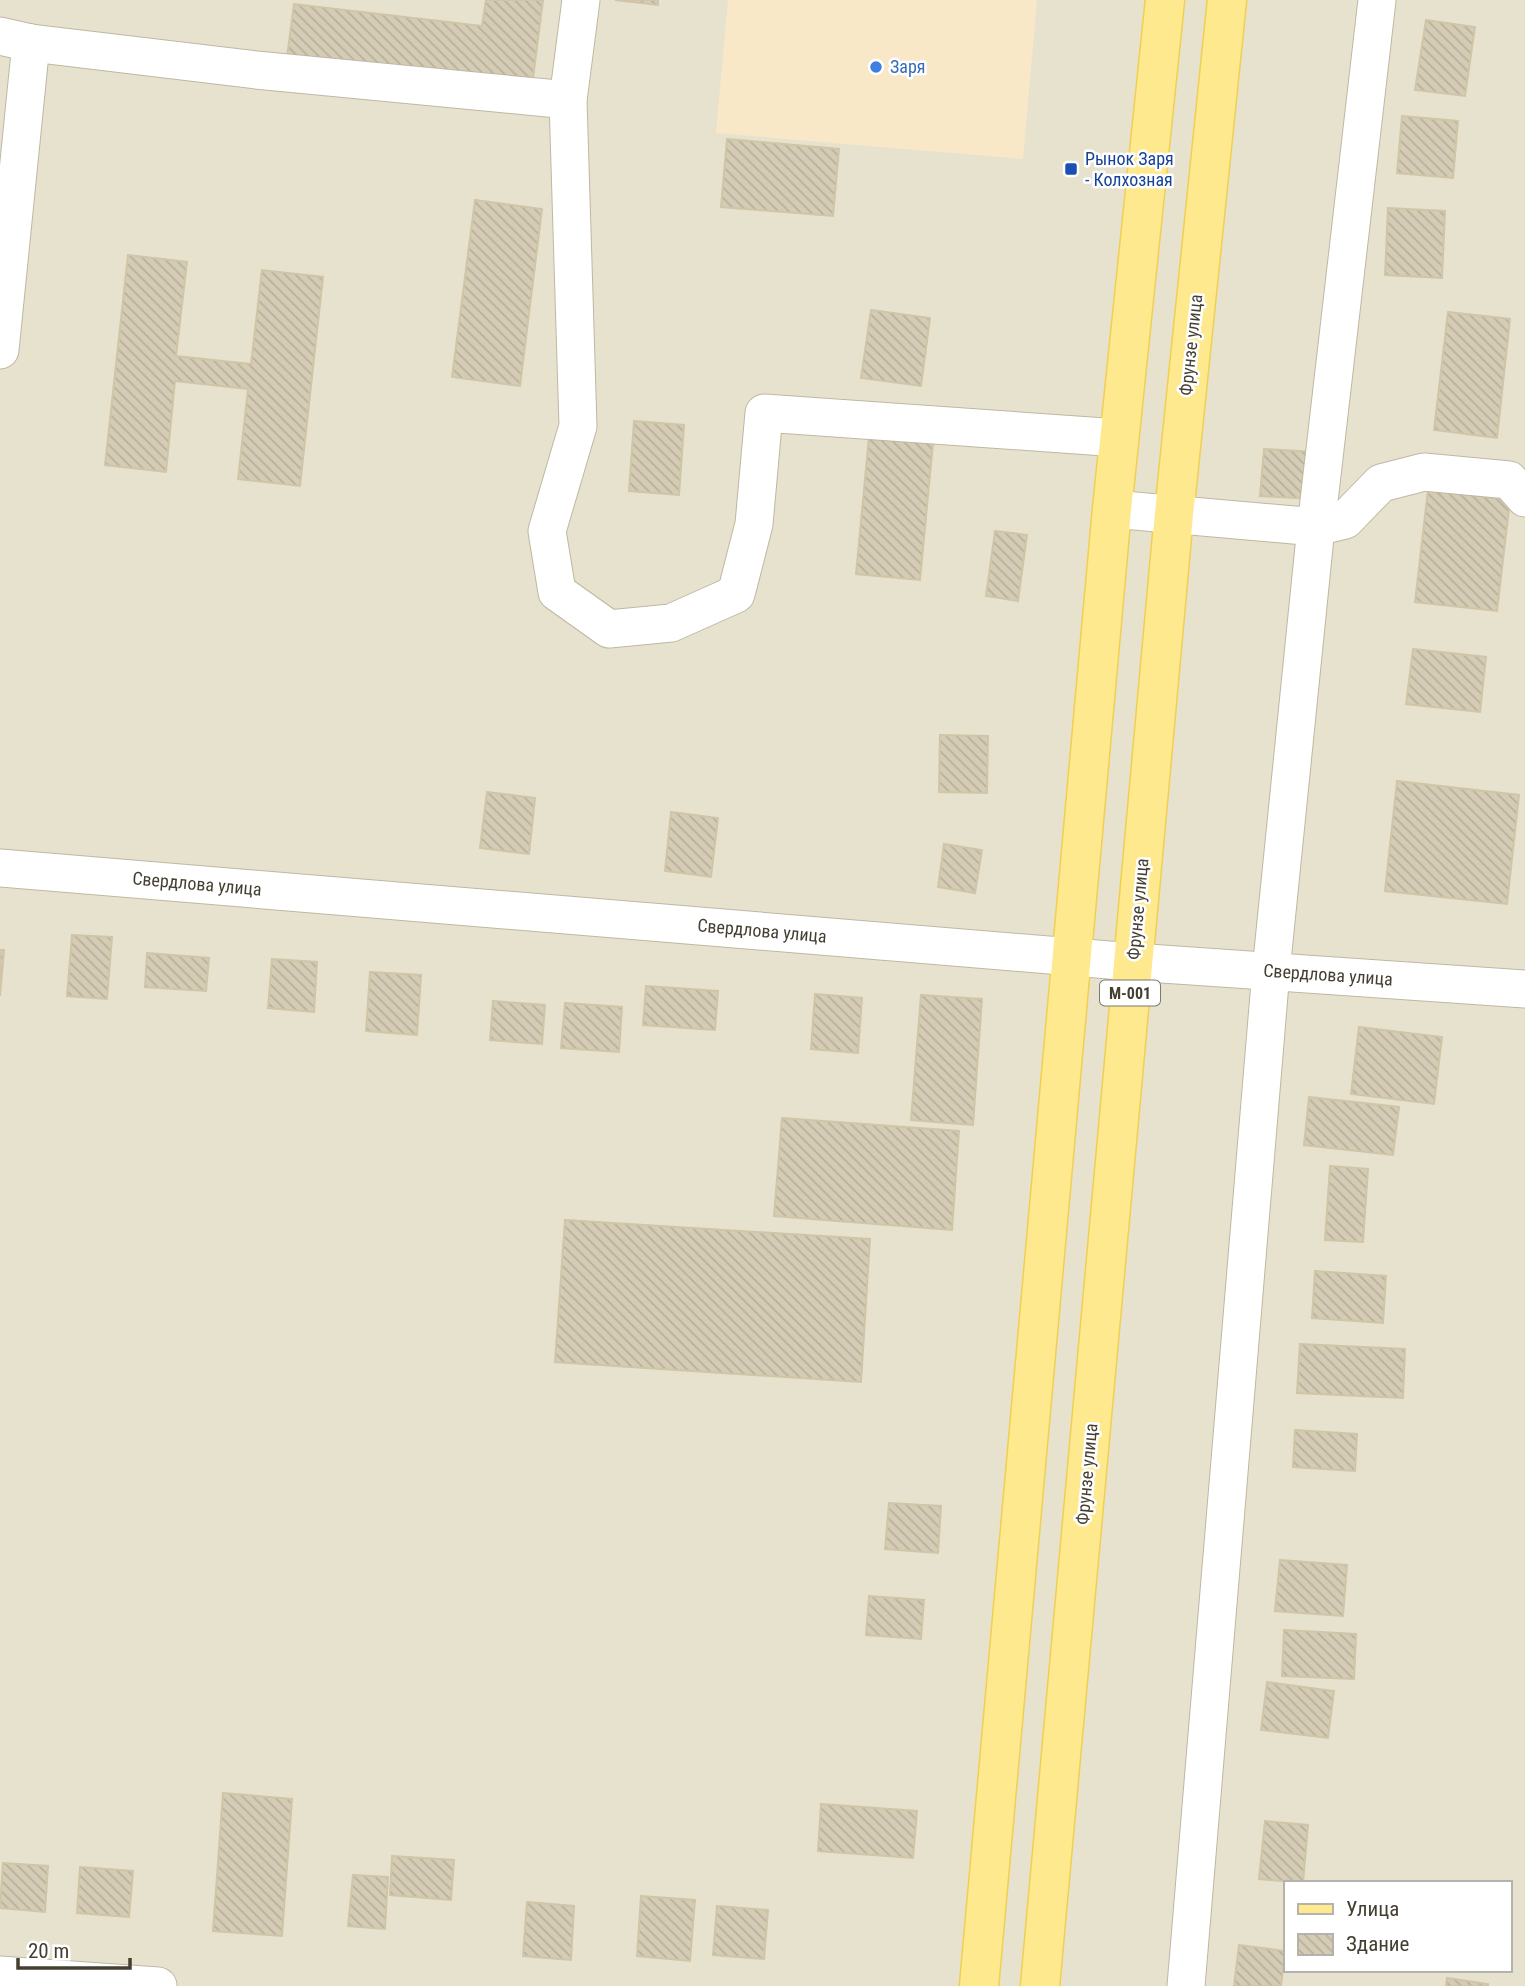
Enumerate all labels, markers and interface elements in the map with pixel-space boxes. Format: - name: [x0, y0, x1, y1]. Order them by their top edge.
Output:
- place label: Заря: [890, 56, 926, 77]
- marker: Заря: [868, 59, 884, 75]
- place label: Рынок Заря - Колхозная: [1085, 148, 1174, 190]
- marker: Рынок Заря - Колхозная: [1063, 161, 1079, 177]
- street label: Фрунзе улица: [1175, 293, 1206, 397]
- street label: Фрунзе улица: [1123, 857, 1152, 961]
- street label: Свердлова улица: [132, 867, 263, 900]
- street label: Свердлова улица: [697, 914, 828, 947]
- street label: Свердлова улица: [1263, 960, 1393, 989]
- road number: M-001: [1100, 981, 1160, 1006]
- street label: Фрунзе улица: [1072, 1422, 1101, 1526]
- legend: [1284, 1881, 1511, 1972]
- text: Улица: [1346, 1897, 1399, 1921]
- scale bar: [18, 1926, 130, 1970]
- text: Здание: [1346, 1932, 1410, 1956]
- text: 20 m: [28, 1939, 69, 1963]

